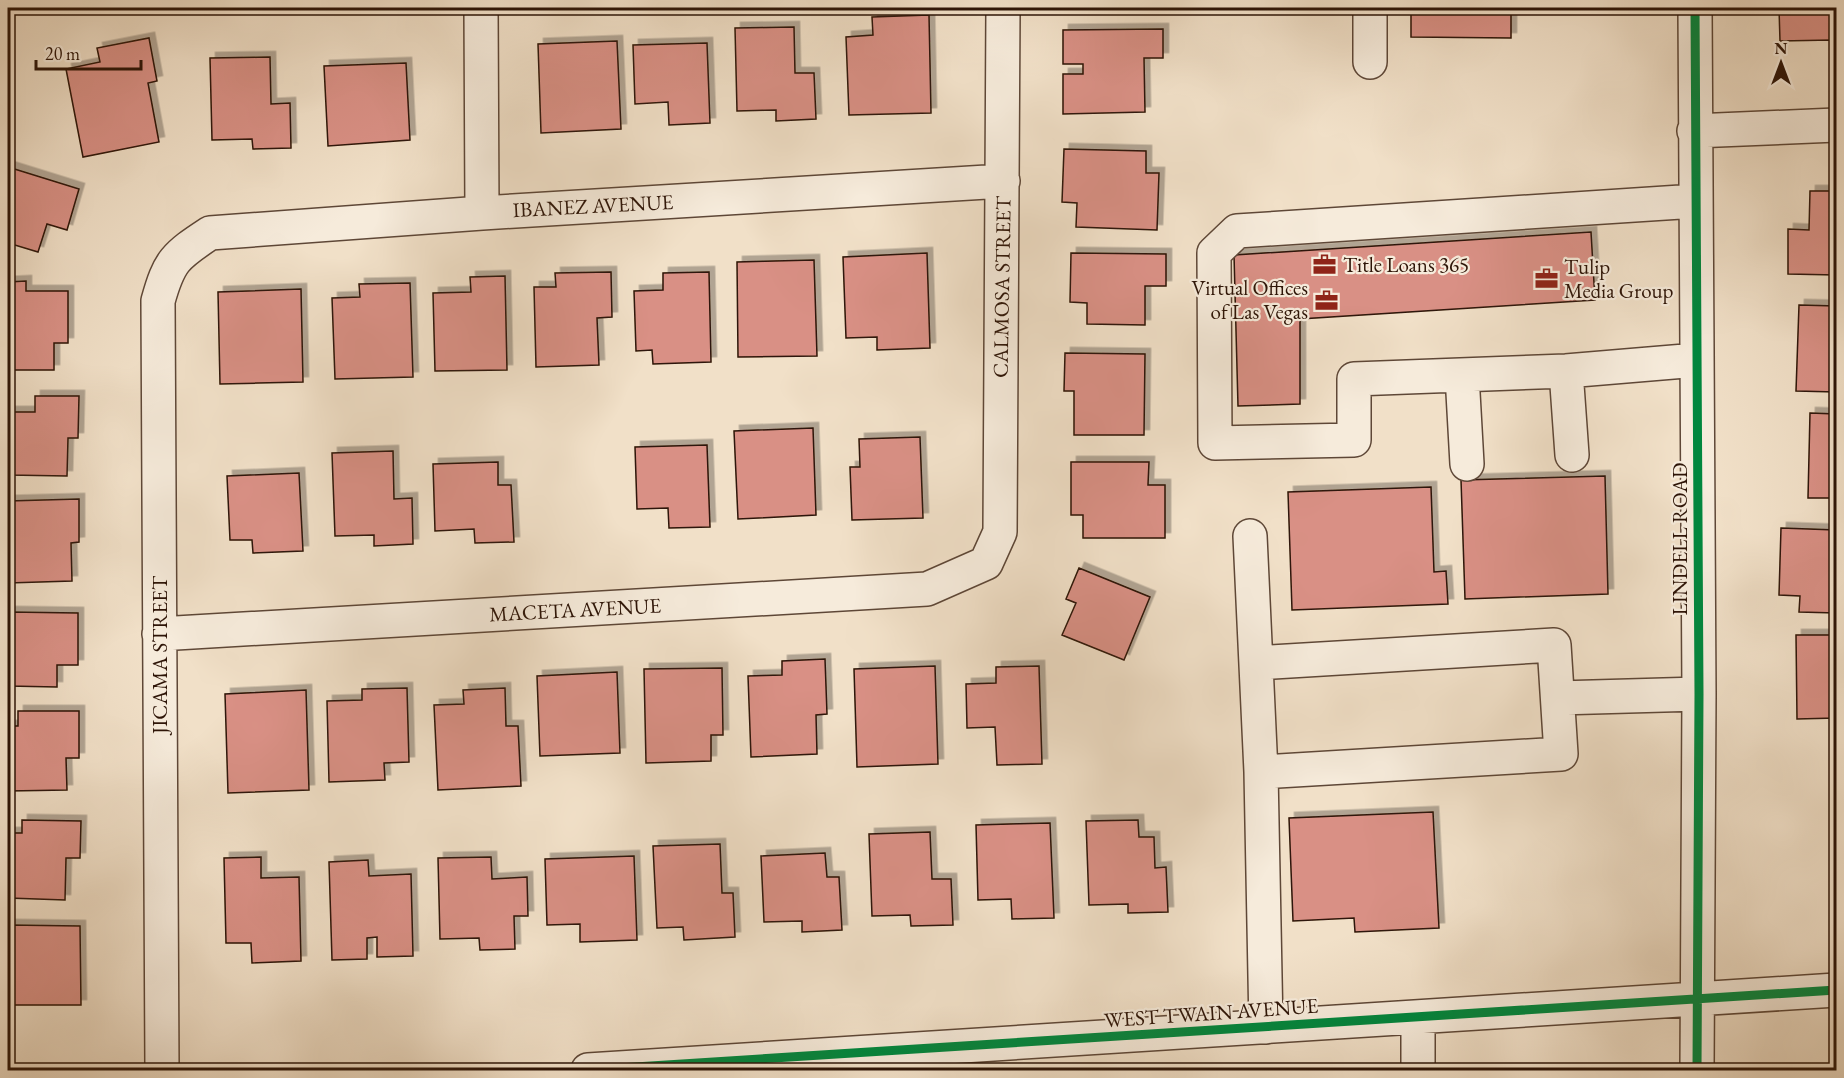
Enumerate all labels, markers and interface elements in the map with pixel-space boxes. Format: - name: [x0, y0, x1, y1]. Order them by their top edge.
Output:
- scale bar: [36, 33, 141, 71]
- north arrow: [1751, 33, 1811, 93]
- text: N: [1775, 38, 1788, 59]
- text: 20 m: [45, 42, 80, 65]
- street label: IBANEZ AVENUE: [512, 188, 674, 223]
- street label: CALMOSA STREET: [986, 195, 1017, 378]
- place label: Title Loans 365: [1343, 251, 1469, 278]
- office icon: Title Loans 365: [1312, 252, 1338, 278]
- place label: Tulip Media Group: [1564, 253, 1674, 304]
- office icon: Tulip Media Group: [1533, 266, 1559, 292]
- place label: Virtual Offices of Las Vegas: [1191, 274, 1308, 325]
- office icon: Virtual Offices of Las Vegas: [1313, 287, 1339, 313]
- street label: LINDELL ROAD: [1666, 462, 1693, 616]
- street label: JICAMA STREET: [146, 575, 173, 736]
- street label: MACETA AVENUE: [488, 592, 662, 627]
- street label: WEST TWAIN AVENUE: [1103, 992, 1319, 1033]

